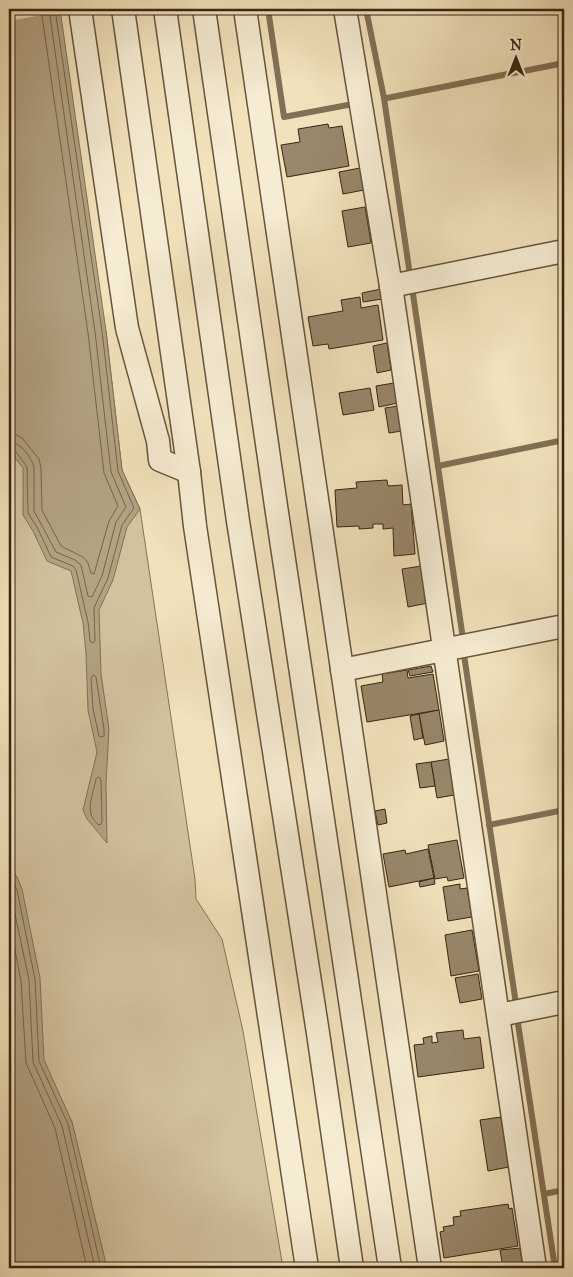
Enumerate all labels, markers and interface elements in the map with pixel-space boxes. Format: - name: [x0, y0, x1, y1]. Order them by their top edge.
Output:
- north arrow: [490, 32, 540, 82]
- text: N: [510, 37, 522, 54]

